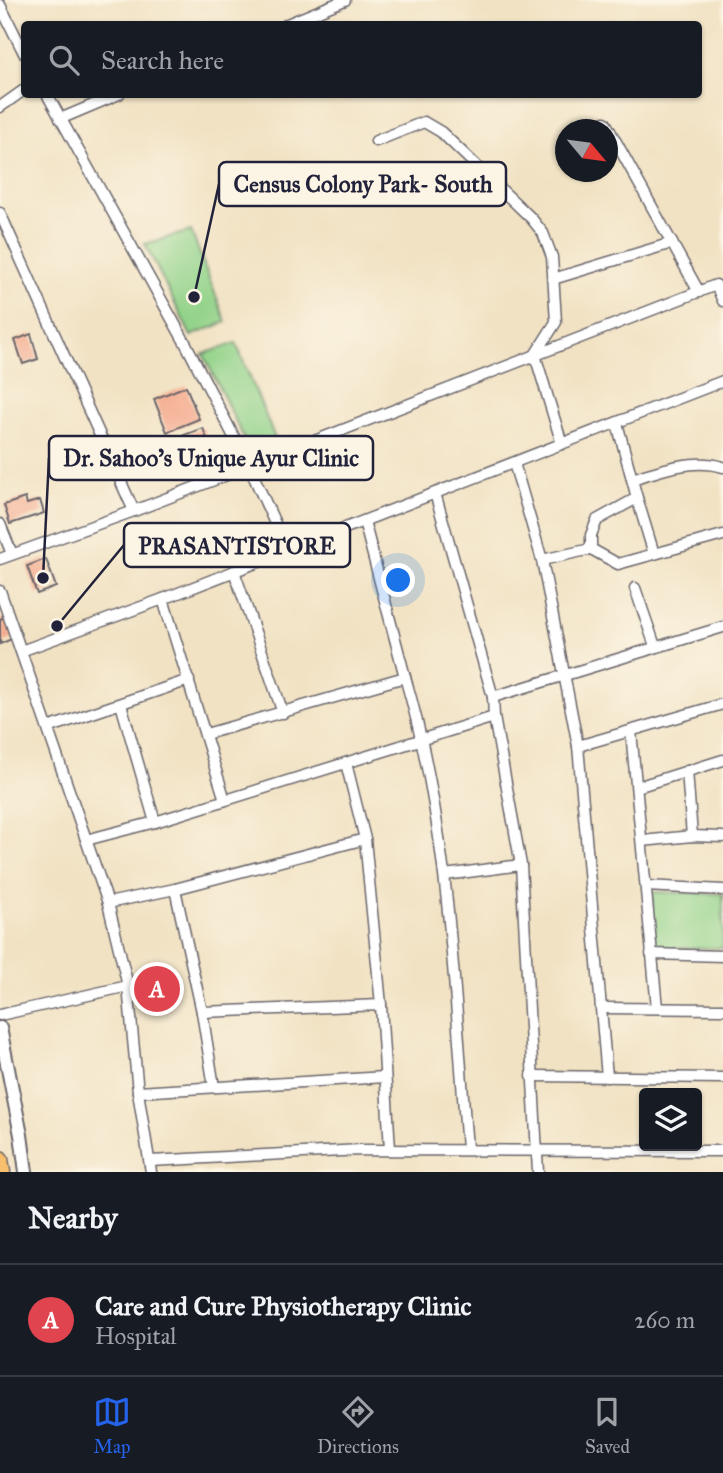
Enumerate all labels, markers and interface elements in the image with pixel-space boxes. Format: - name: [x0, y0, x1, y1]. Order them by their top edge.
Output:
- search box: [21, 21, 702, 98]
- icon: search: [45, 41, 83, 79]
- text: Search here: [101, 44, 224, 76]
- north arrow: [555, 119, 618, 182]
- callout: Census Colony Park- South: [219, 162, 506, 206]
- text: Census Colony Park- South: [234, 170, 493, 199]
- callout: Dr. Sahoo's Unique Ayur Clinic: [49, 436, 373, 480]
- text: Dr. Sahoo's Unique Ayur Clinic: [63, 444, 359, 473]
- callout: PRASANTISTORE: [124, 523, 350, 567]
- text: PRASANTISTORE: [138, 532, 336, 560]
- your location: [381, 563, 415, 597]
- pin: A: [134, 963, 180, 1015]
- map controls: [639, 1088, 702, 1151]
- button: layers: [639, 1088, 702, 1151]
- text: Nearby: [28, 1200, 118, 1236]
- text: Care and Cure Physiotherapy Clinic: [95, 1290, 472, 1322]
- text: A: [43, 1306, 59, 1334]
- text: 260 m: [634, 1306, 695, 1334]
- text: Hospital: [95, 1322, 177, 1350]
- tab: Map: [93, 1393, 131, 1458]
- tab: Directions: [317, 1393, 399, 1458]
- tab: Saved: [585, 1393, 630, 1458]

